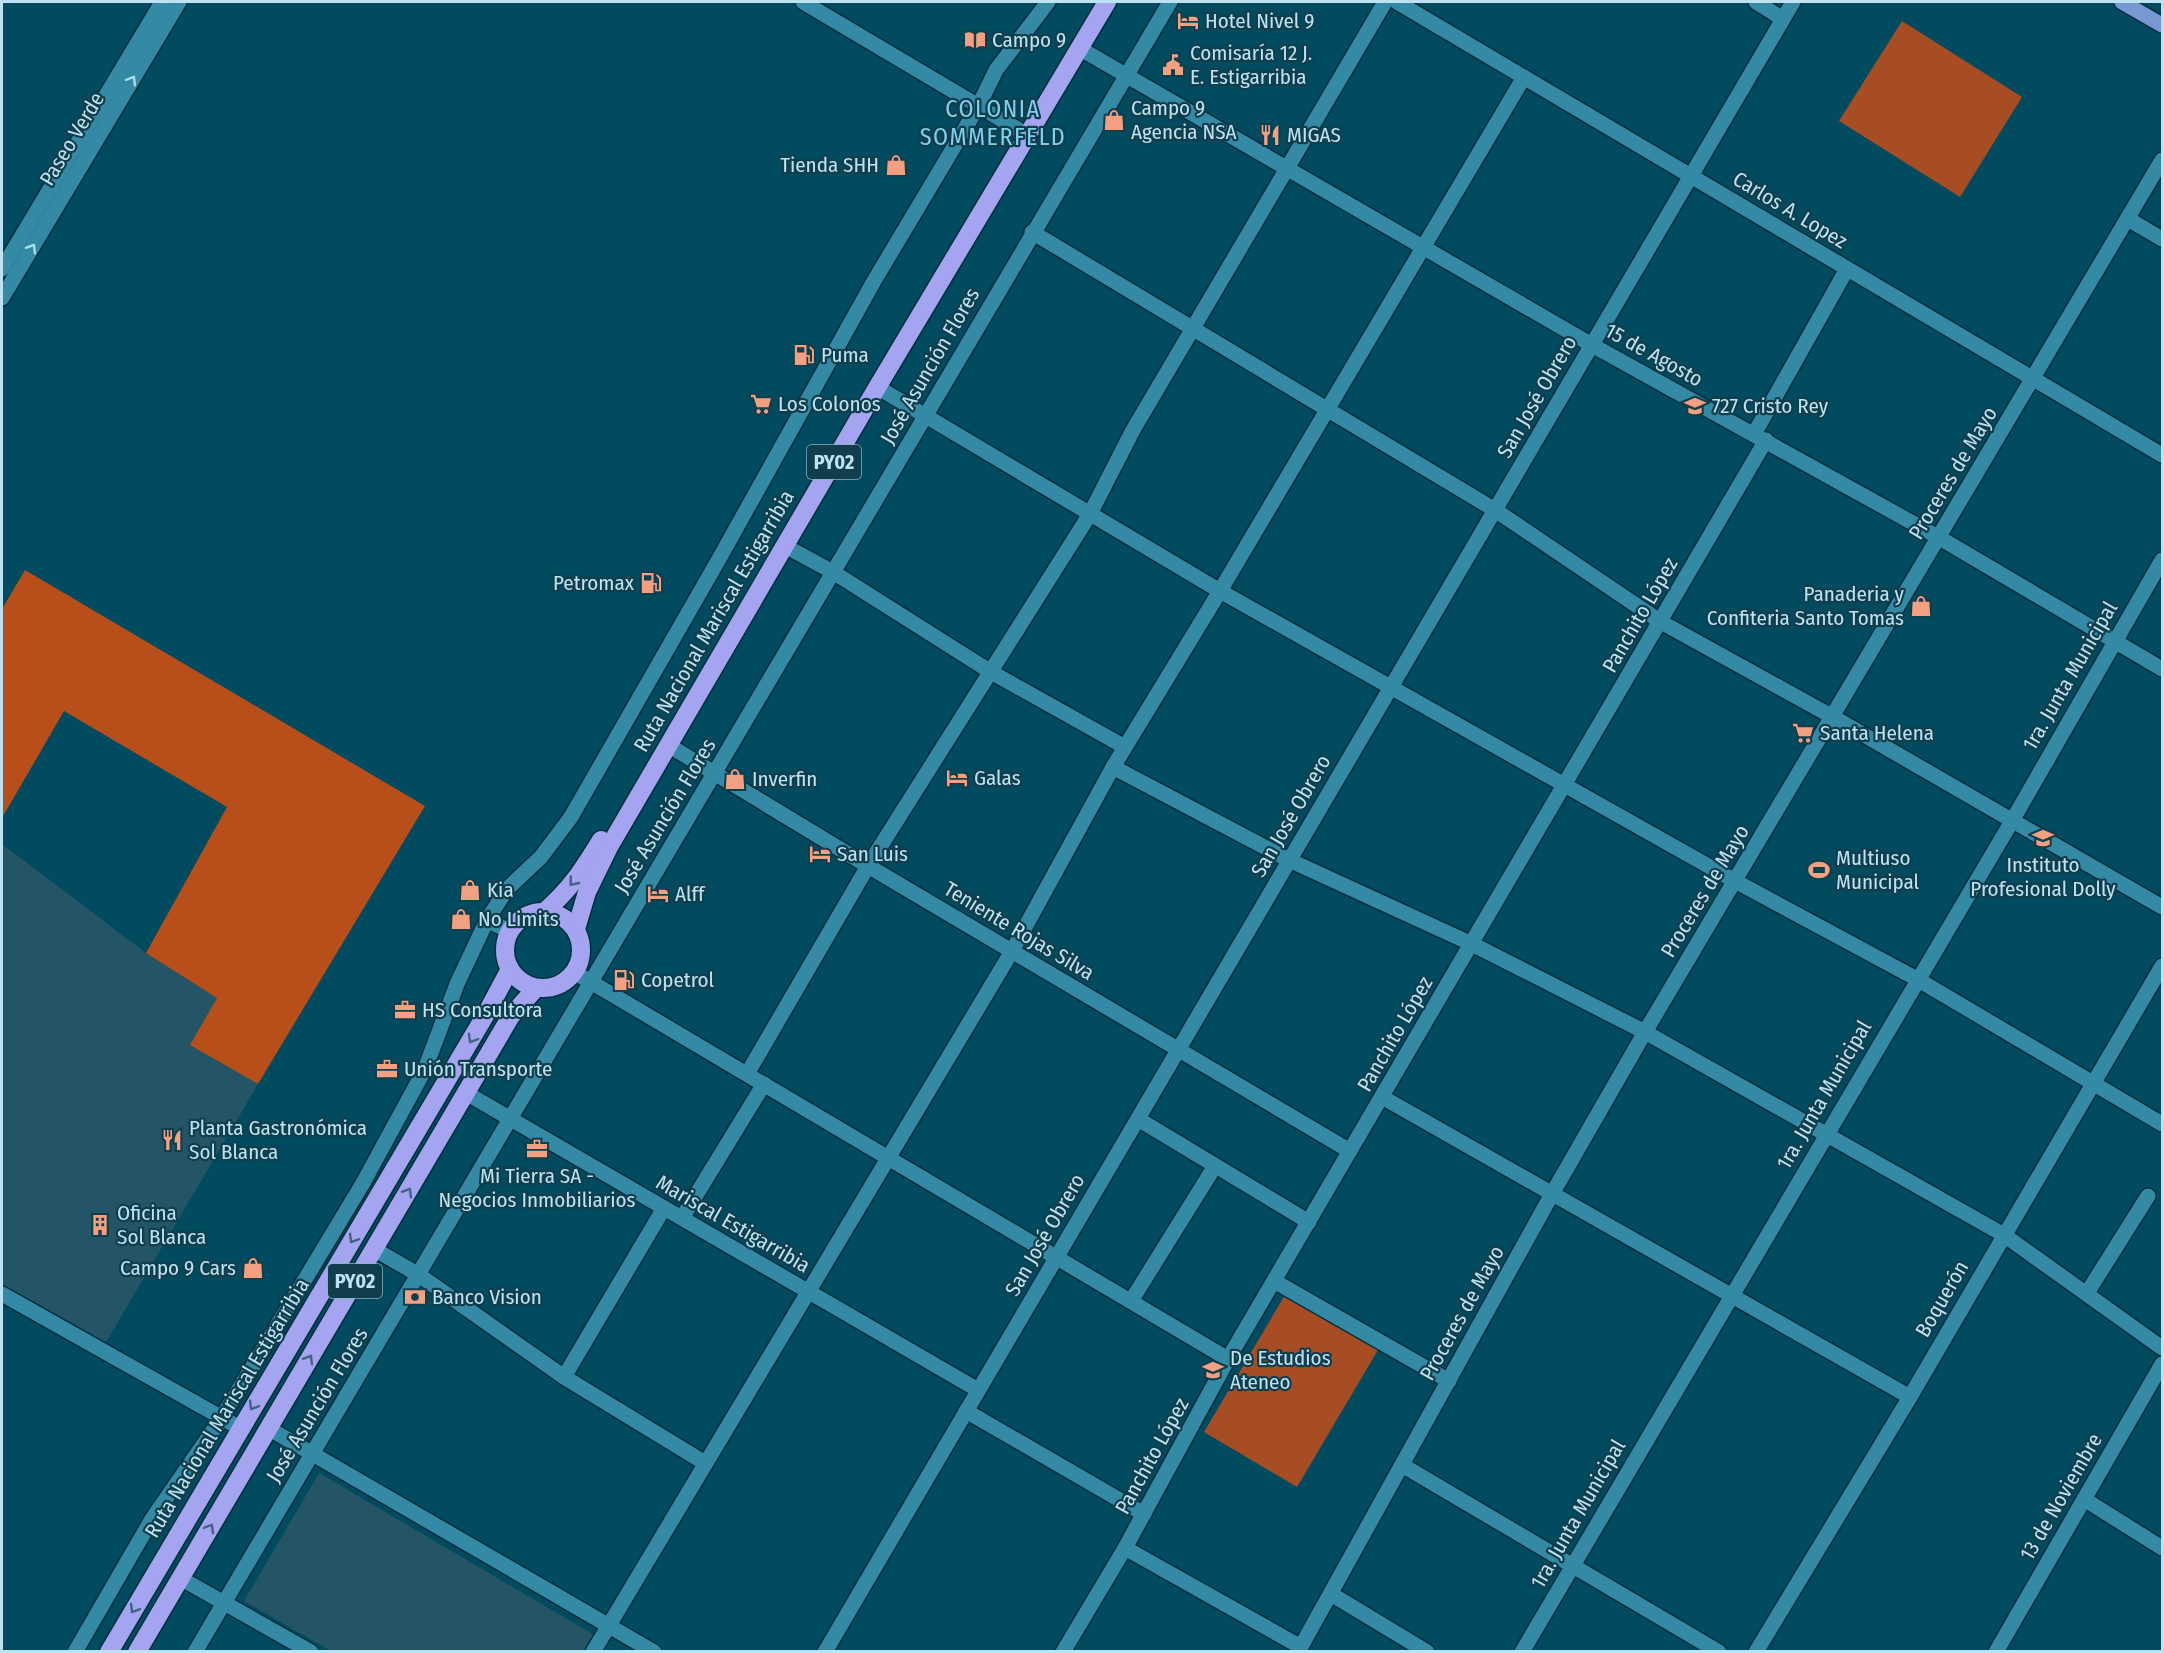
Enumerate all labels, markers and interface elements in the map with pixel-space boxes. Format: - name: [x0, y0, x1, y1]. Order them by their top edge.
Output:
- place label: Hotel Nivel 9: [1205, 8, 1315, 34]
- hotel icon: Hotel Nivel 9: [1176, 9, 1200, 33]
- place label: Campo 9: [992, 27, 1066, 53]
- library icon: Campo 9: [963, 28, 987, 52]
- place label: Comisaría 12 J. E. Estigarribia: [1190, 40, 1312, 90]
- public building icon: Comisaría 12 J. E. Estigarribia: [1161, 53, 1185, 77]
- one-way arrow: [124, 76, 136, 86]
- street label: Paseo Verde: [34, 88, 110, 190]
- district label: COLONIA SOMMERFELD: [920, 95, 1066, 151]
- place label: Campo 9 Agencia NSA: [1131, 95, 1237, 145]
- shop icon: Campo 9 Agencia NSA: [1102, 108, 1126, 132]
- place label: MIGAS: [1287, 122, 1341, 148]
- restaurant icon: MIGAS: [1258, 123, 1282, 147]
- place label: Tienda SHH: [780, 152, 879, 178]
- shop icon: Tienda SHH: [884, 153, 908, 177]
- street label: Carlos A. Lopez: [1728, 166, 1852, 254]
- one-way arrow: [24, 244, 36, 254]
- street label: José Asunción Flores: [875, 283, 985, 449]
- street label: 15 de Agosto: [1601, 318, 1707, 392]
- street label: San José Obrero: [1491, 331, 1583, 463]
- place label: Puma: [821, 342, 869, 368]
- fuel station icon: Puma: [792, 343, 816, 367]
- place label: Los Colonos: [778, 391, 881, 417]
- supermarket icon: Los Colonos: [749, 392, 773, 416]
- place label: 727 Cristo Rey: [1712, 393, 1829, 419]
- school or university icon: 727 Cristo Rey: [1683, 394, 1707, 418]
- street label: Proceres de Mayo: [1903, 402, 2003, 544]
- road number: PY02: [807, 445, 861, 479]
- street label: Ruta Nacional Mariscal Estigarribia: [628, 486, 800, 756]
- street label: Panchito López: [1597, 553, 1683, 677]
- place label: Petromax: [553, 570, 635, 596]
- fuel station icon: Petromax: [639, 571, 663, 595]
- place label: Panaderia y Confiteria Santo Tomas: [1707, 581, 1905, 631]
- shop icon: Panaderia y Confiteria Santo Tomas: [1909, 594, 1933, 618]
- street label: 1ra. Junta Municipal: [2017, 597, 2123, 755]
- place label: Santa Helena: [1820, 720, 1934, 746]
- supermarket icon: Santa Helena: [1791, 721, 1815, 745]
- street label: José Asunción Flores: [609, 734, 721, 898]
- street label: San José Obrero: [1245, 750, 1337, 882]
- place label: Galas: [974, 765, 1021, 791]
- place label: Inverfin: [752, 766, 817, 792]
- hotel icon: Galas: [945, 766, 969, 790]
- shop icon: Inverfin: [723, 767, 747, 791]
- street label: Proceres de Mayo: [1655, 820, 1755, 962]
- school or university icon: Instituto Profesional Dolly: [2031, 826, 2055, 850]
- place label: San Luis: [837, 841, 908, 867]
- hotel icon: San Luis: [808, 842, 832, 866]
- place label: Multiuso Municipal: [1836, 845, 1920, 895]
- place label: Instituto Profesional Dolly: [1970, 852, 2116, 902]
- sports icon: Multiuso Municipal: [1807, 858, 1831, 882]
- one-way arrow: [570, 875, 581, 886]
- street label: Teniente Rojas Silva: [939, 876, 1099, 986]
- place label: Kia: [487, 877, 514, 903]
- shop icon: Kia: [458, 878, 482, 902]
- place label: Alff: [675, 881, 706, 907]
- hotel icon: Alff: [646, 882, 670, 906]
- place label: No Limits: [478, 906, 559, 932]
- shop icon: No Limits: [449, 907, 473, 931]
- place label: Copetrol: [641, 967, 714, 993]
- fuel station icon: Copetrol: [612, 968, 636, 992]
- street label: Panchito López: [1352, 972, 1438, 1096]
- place label: HS Consultora: [422, 997, 543, 1023]
- office icon: HS Consultora: [393, 998, 417, 1022]
- street label: 1ra. Junta Municipal: [1771, 1016, 1877, 1174]
- one-way arrow: [467, 1033, 479, 1043]
- place label: Unión Transporte: [404, 1056, 552, 1082]
- office icon: Unión Transporte: [375, 1057, 399, 1081]
- place label: Planta Gastronómica Sol Blanca: [189, 1115, 367, 1165]
- restaurant icon: Planta Gastronómica Sol Blanca: [160, 1128, 184, 1152]
- office icon: Mi Tierra SA - Negocios Inmobiliarios: [525, 1137, 549, 1161]
- place label: Mi Tierra SA - Negocios Inmobiliarios: [439, 1163, 635, 1213]
- street label: Mariscal Estigarribia: [651, 1169, 815, 1279]
- street label: San José Obrero: [999, 1169, 1091, 1301]
- one-way arrow: [400, 1188, 412, 1198]
- place label: Oficina Sol Blanca: [117, 1200, 206, 1250]
- building icon: Oficina Sol Blanca: [88, 1213, 112, 1237]
- one-way arrow: [349, 1233, 360, 1243]
- street label: Proceres de Mayo: [1414, 1241, 1510, 1385]
- place label: Campo 9 Cars: [120, 1255, 236, 1281]
- shop icon: Campo 9 Cars: [241, 1256, 265, 1280]
- street label: Boquerón: [1910, 1256, 1974, 1342]
- road number: PY02: [328, 1264, 382, 1298]
- street label: Ruta Nacional Mariscal Estigarribia: [139, 1274, 315, 1542]
- place label: Banco Vision: [432, 1284, 542, 1310]
- bank icon: Banco Vision: [403, 1285, 427, 1309]
- street label: José Asunción Flores: [261, 1323, 373, 1487]
- place label: De Estudios Ateneo: [1230, 1345, 1331, 1395]
- one-way arrow: [301, 1355, 313, 1365]
- school or university icon: De Estudios Ateneo: [1201, 1358, 1225, 1382]
- street label: Panchito López: [1109, 1393, 1195, 1519]
- one-way arrow: [249, 1400, 261, 1410]
- street label: 13 de Noviembre: [2014, 1429, 2108, 1565]
- street label: 1ra. Junta Municipal: [1525, 1435, 1631, 1593]
- one-way arrow: [203, 1523, 214, 1534]
- one-way arrow: [130, 1603, 141, 1613]

